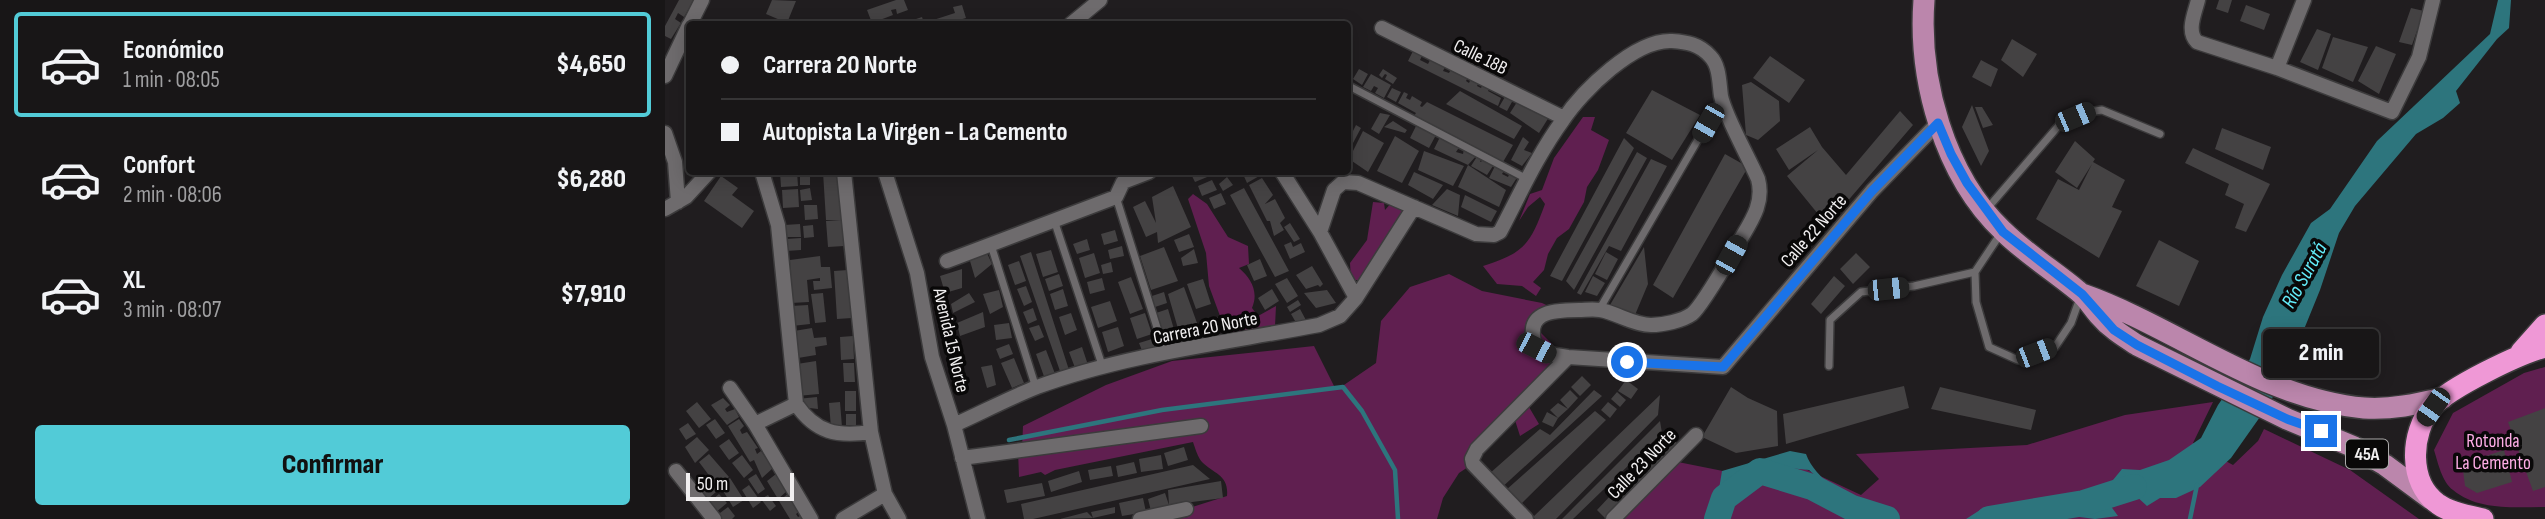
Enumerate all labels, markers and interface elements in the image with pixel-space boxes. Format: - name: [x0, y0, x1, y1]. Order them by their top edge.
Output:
- icon: car: [39, 33, 102, 96]
- street label: Calle 18B: [1450, 34, 1511, 80]
- text: Económico: [123, 35, 224, 66]
- text: $4,650: [556, 49, 626, 80]
- text: Carrera 20 Norte: [763, 50, 917, 81]
- text: 1 min · 08:05: [123, 66, 220, 94]
- car: [2052, 99, 2099, 135]
- car: [1689, 100, 1728, 146]
- text: Autopista La Virgen - La Cemento: [763, 117, 1067, 148]
- icon: car: [39, 148, 102, 211]
- text: Confort: [123, 150, 195, 181]
- text: $6,280: [556, 164, 626, 195]
- text: 2 min · 08:06: [123, 181, 222, 209]
- street label: Calle 22 Norte: [1776, 190, 1852, 272]
- car: [1712, 232, 1751, 278]
- water label: Río Suratá: [2276, 238, 2333, 312]
- icon: car: [39, 263, 102, 326]
- text: XL: [123, 265, 145, 296]
- car: [1867, 276, 1910, 302]
- text: $7,910: [561, 279, 626, 310]
- street label: Avenida 15 Norte: [927, 285, 974, 395]
- text: 3 min · 08:07: [123, 296, 221, 324]
- street label: Carrera 20 Norte: [1151, 307, 1259, 350]
- car: [1513, 329, 1560, 367]
- callout: 2 min: [2263, 330, 2379, 378]
- car: [2013, 336, 2060, 370]
- text: 2 min: [2299, 339, 2343, 367]
- route start: [1611, 346, 1643, 378]
- car: [2413, 384, 2454, 430]
- route end: [2305, 415, 2337, 447]
- street label: Calle 23 Norte: [1603, 424, 1681, 504]
- button: Confirmar: [35, 425, 630, 505]
- park label: Rotonda La Cemento: [2455, 430, 2531, 475]
- road number: 45A: [2346, 440, 2388, 468]
- scale bar: [686, 470, 795, 502]
- text: 50 m: [697, 473, 728, 496]

